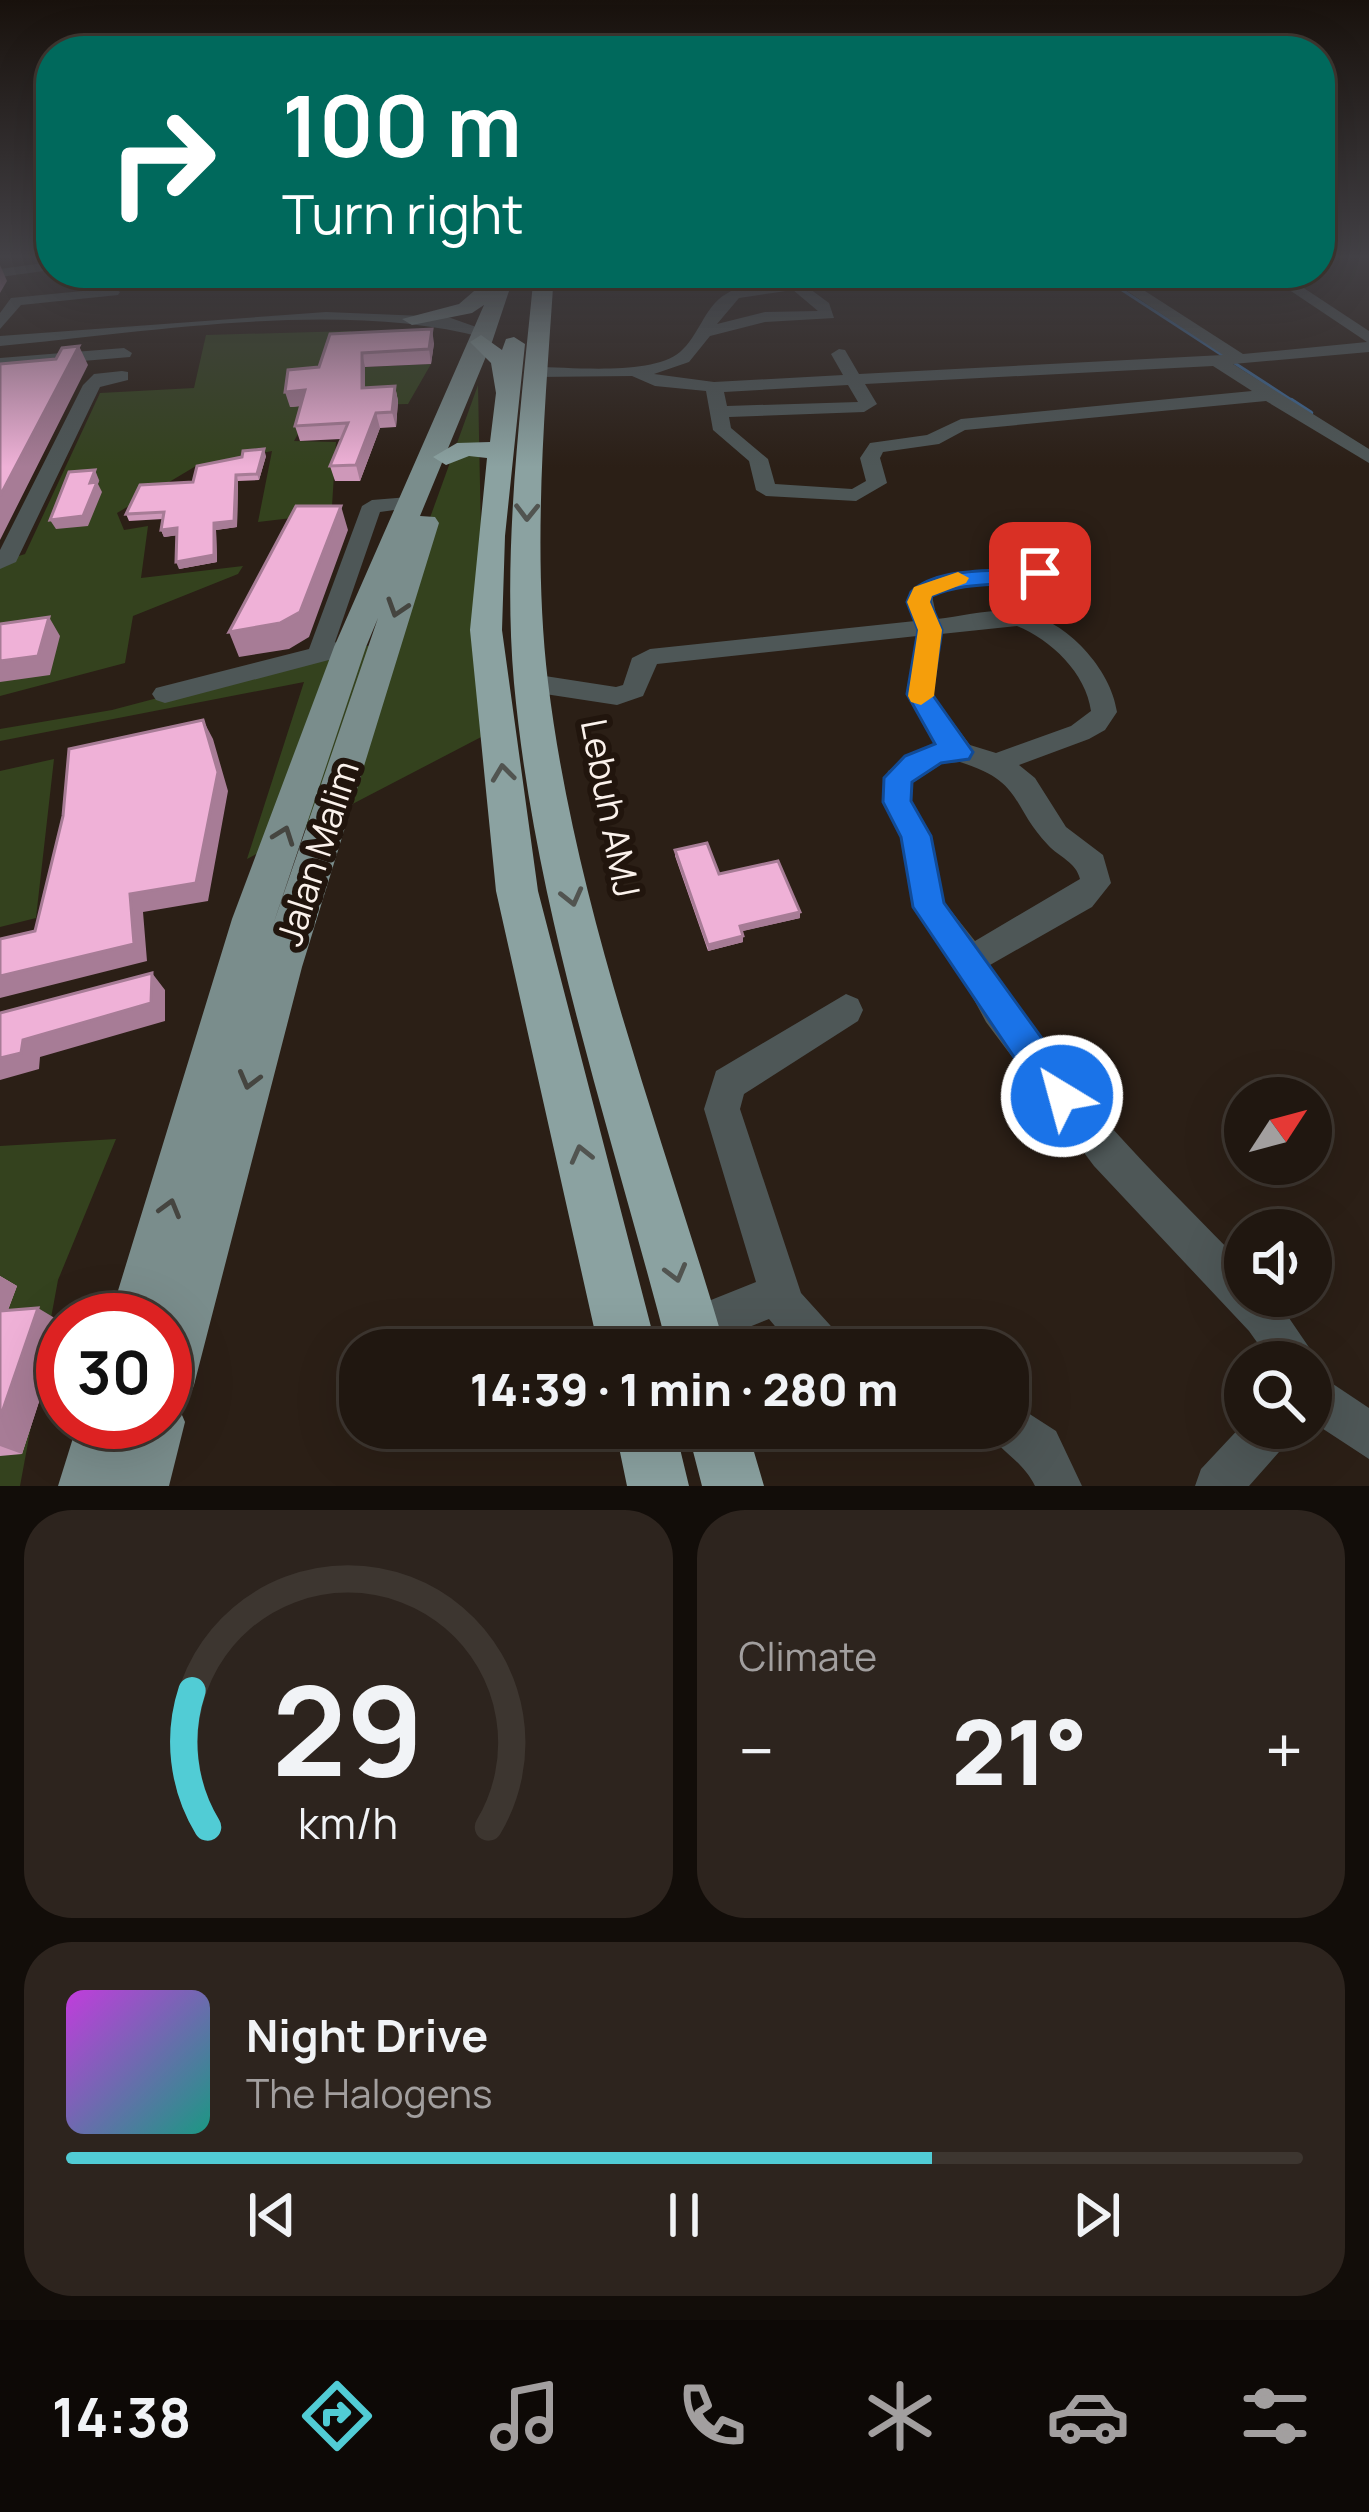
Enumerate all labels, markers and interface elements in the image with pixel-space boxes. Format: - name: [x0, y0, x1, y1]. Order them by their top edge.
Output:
- text: 100 m: [282, 67, 522, 182]
- icon: right: [84, 84, 240, 240]
- text: Turn right: [282, 176, 524, 250]
- one-way arrow: [514, 504, 540, 522]
- pin: [989, 522, 1091, 624]
- icon: arrive: [1007, 540, 1073, 606]
- one-way arrow: [386, 597, 411, 618]
- street label: Lebuh AMJ: [570, 715, 652, 901]
- street label: Jalan Malim: [264, 754, 370, 952]
- one-way arrow: [491, 763, 517, 783]
- one-way arrow: [270, 826, 294, 847]
- one-way arrow: [558, 887, 583, 907]
- position arrow: [999, 1033, 1125, 1159]
- one-way arrow: [238, 1069, 263, 1090]
- north arrow: [1224, 1077, 1332, 1185]
- map controls: [1224, 1077, 1332, 1449]
- one-way arrow: [570, 1145, 595, 1165]
- one-way arrow: [156, 1198, 181, 1219]
- button: sound: [1224, 1209, 1332, 1317]
- one-way arrow: [662, 1263, 687, 1283]
- speed limit sign: 30: [36, 1293, 192, 1449]
- button: search: [1224, 1341, 1332, 1449]
- text: 14:39 · 1 min · 280 m: [470, 1358, 898, 1420]
- text: Climate: [739, 1629, 877, 1683]
- text: 29: [272, 1643, 424, 1813]
- text: 21°: [952, 1689, 1087, 1812]
- text: −: [739, 1705, 774, 1795]
- text: +: [1265, 1705, 1303, 1795]
- text: km/h: [298, 1793, 398, 1852]
- text: Night Drive: [246, 2004, 488, 2066]
- text: The Halogens: [246, 2066, 493, 2120]
- icon: previous: [239, 2182, 305, 2248]
- icon: pause: [651, 2182, 717, 2248]
- icon: next: [1064, 2182, 1130, 2248]
- icon: directions: [295, 2374, 379, 2458]
- icon: music: [483, 2374, 567, 2458]
- icon: phone: [670, 2374, 754, 2458]
- icon: climate: [858, 2374, 942, 2458]
- icon: car: [1046, 2374, 1130, 2458]
- icon: filters: [1233, 2374, 1317, 2458]
- text: 14:38: [52, 2379, 191, 2453]

